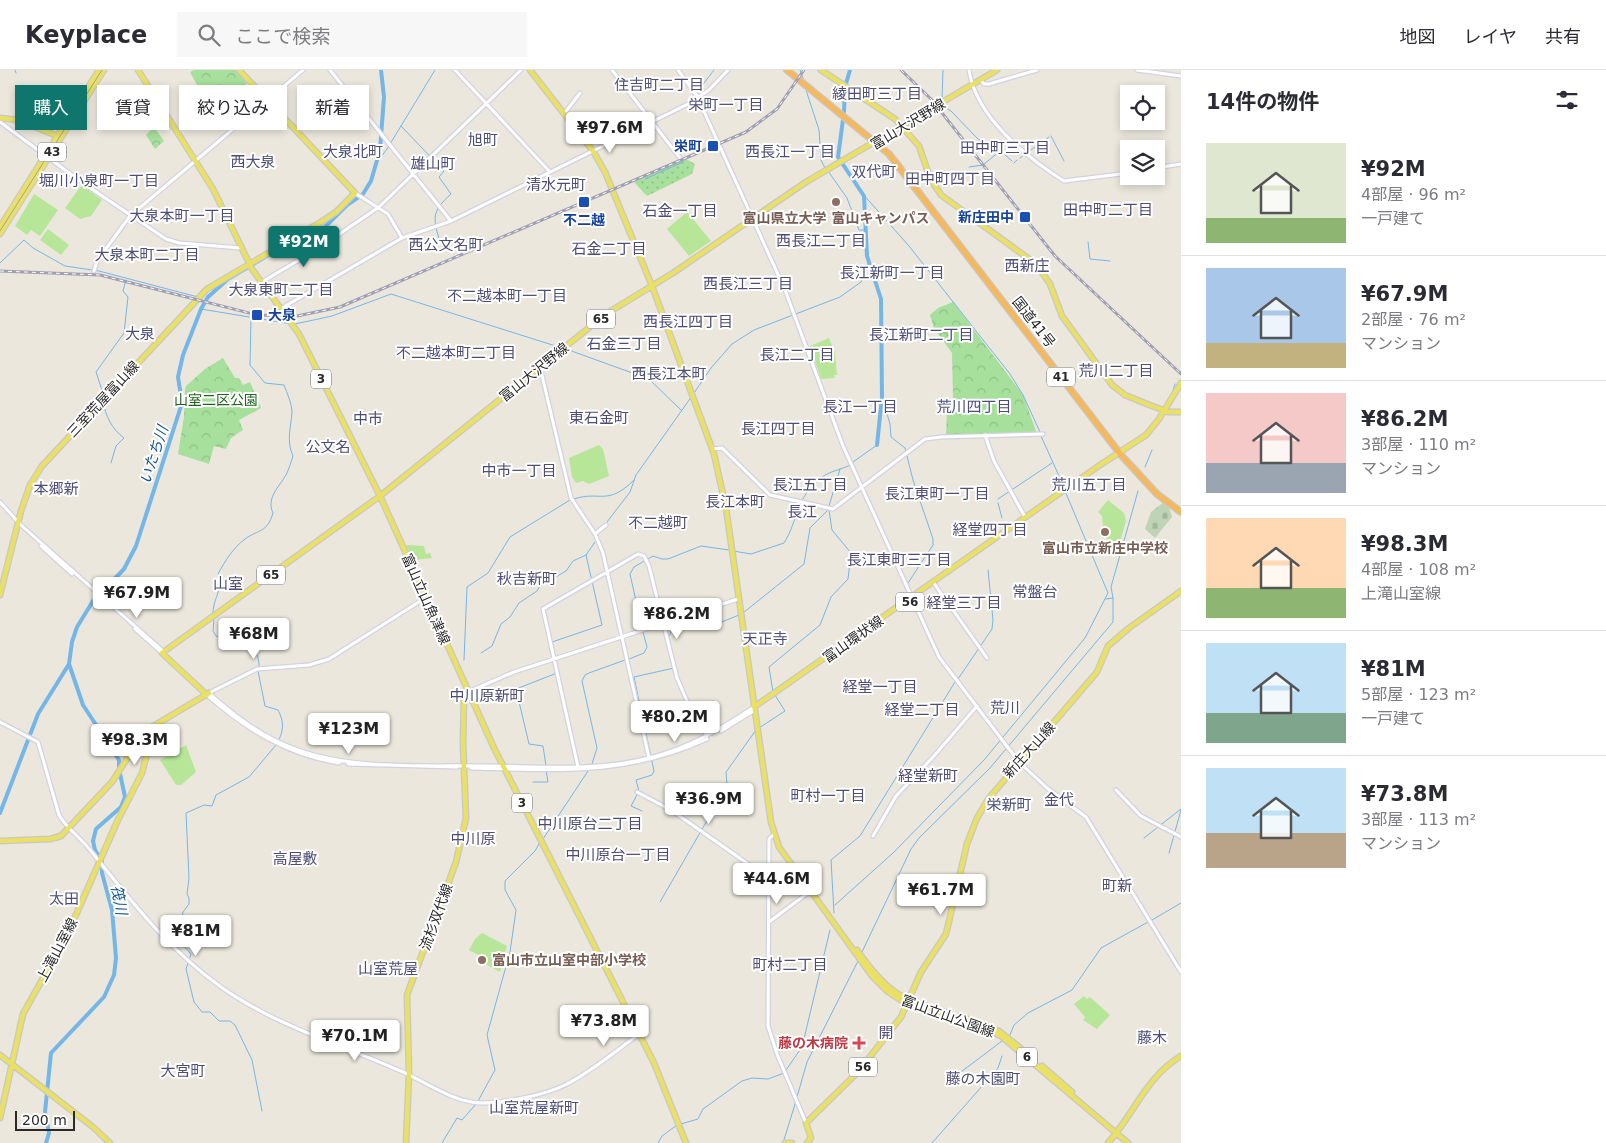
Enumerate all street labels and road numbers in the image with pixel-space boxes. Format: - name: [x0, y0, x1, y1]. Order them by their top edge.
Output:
- street label: 富山大沢野線: [868, 96, 948, 152]
- road number: 43: [38, 142, 66, 161]
- street label: 国道41号: [1009, 294, 1059, 350]
- road number: 65: [587, 310, 615, 328]
- street label: 富山大沢野線: [496, 339, 572, 405]
- street label: 三室荒屋富山線: [64, 358, 142, 440]
- road number: 41: [1047, 368, 1075, 386]
- road number: 3: [311, 370, 331, 388]
- street label: 富山立山魚津線: [399, 551, 453, 647]
- road number: 65: [257, 566, 285, 584]
- road number: 56: [896, 592, 924, 612]
- street label: 富山環状線: [820, 612, 886, 666]
- street label: 新庄大山線: [1000, 719, 1058, 781]
- road number: 3: [512, 794, 532, 812]
- street label: 流杉双代線: [417, 881, 455, 953]
- street label: 上滝山室線: [34, 915, 80, 985]
- street label: 富山立山公園線: [899, 992, 997, 1040]
- road number: 6: [1017, 1048, 1037, 1066]
- road number: 56: [849, 1058, 877, 1076]

